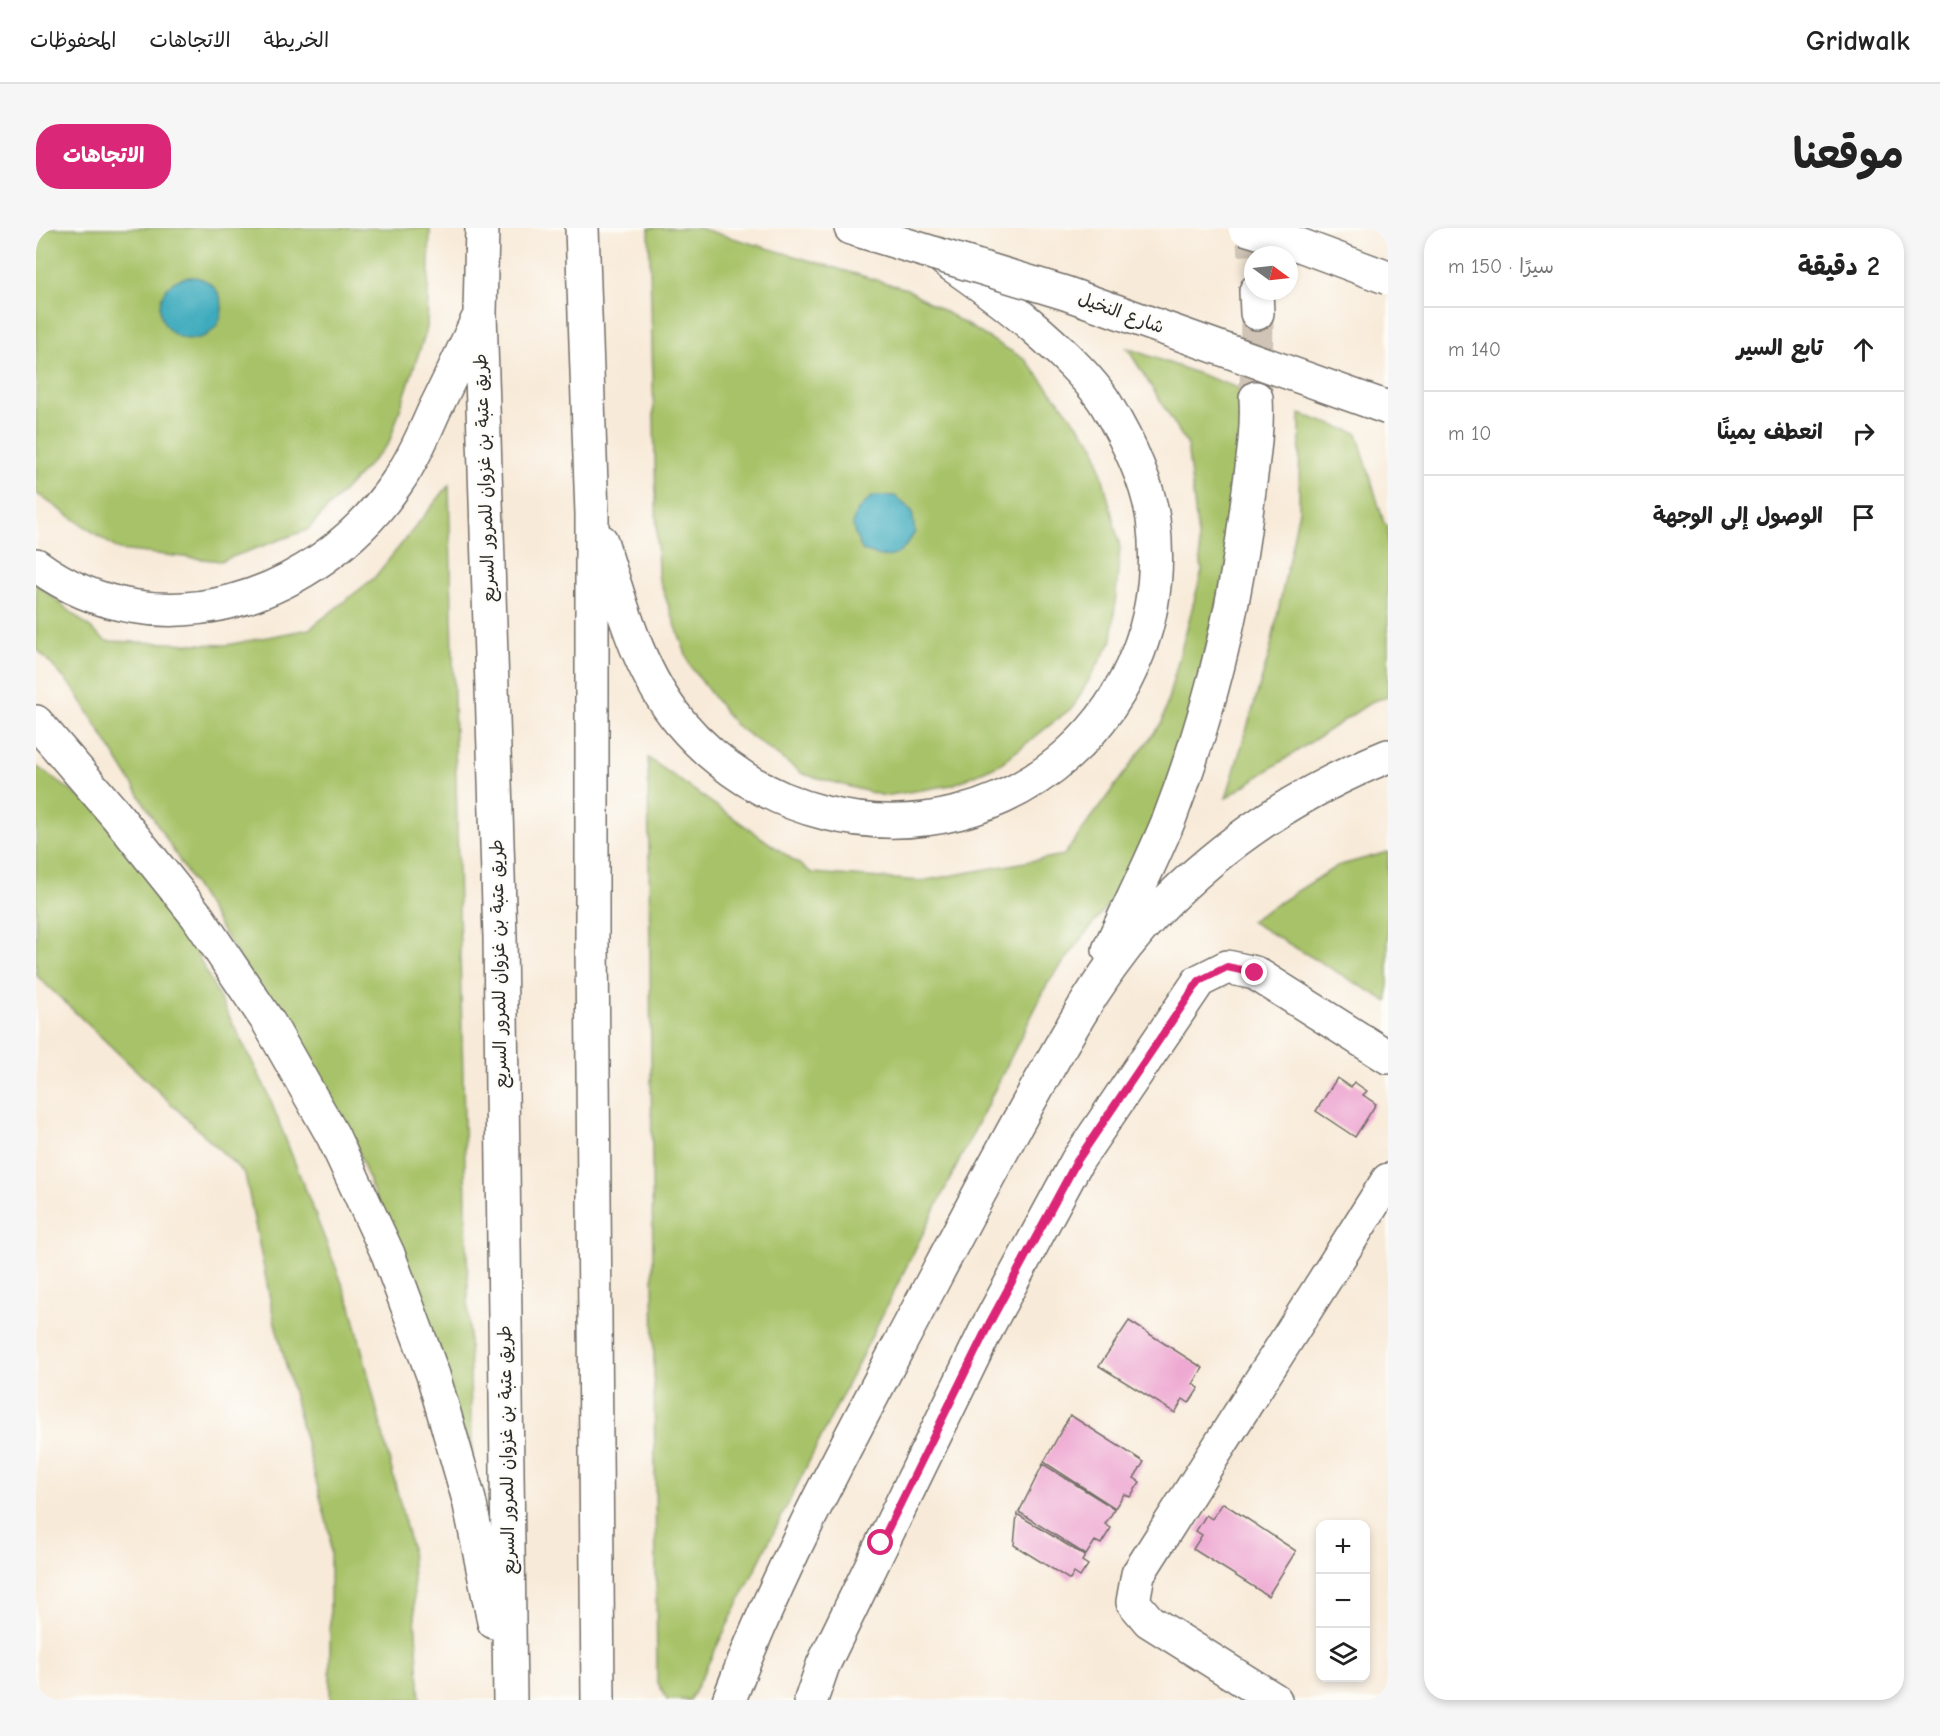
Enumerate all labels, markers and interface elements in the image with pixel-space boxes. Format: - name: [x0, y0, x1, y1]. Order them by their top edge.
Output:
- text: Gridwalk: [1806, 25, 1910, 57]
- text: المحفوظات: [30, 28, 116, 52]
- text: الاتجاهات: [149, 28, 231, 52]
- text: الخريطة: [264, 28, 329, 52]
- button: الاتجاهات: [36, 124, 171, 189]
- text: موقعنا: [1793, 130, 1904, 179]
- north arrow: [1244, 246, 1298, 300]
- text: 2 دقيقة: [1798, 252, 1880, 282]
- text: سيرًا · 150 m: [1448, 255, 1554, 278]
- street label: شارع النخيل: [1075, 288, 1167, 339]
- icon: ahead: [1847, 333, 1880, 366]
- text: تابع السير: [1737, 335, 1823, 361]
- text: 140 m: [1448, 338, 1501, 361]
- street label: طريق عتبة بن غزوان للمرور السريع: [470, 353, 502, 603]
- icon: right: [1847, 417, 1880, 450]
- text: انعطف يمينًا: [1717, 419, 1823, 445]
- text: 10 m: [1448, 422, 1491, 445]
- icon: arrive: [1847, 501, 1880, 534]
- text: الوصول إلى الوجهة: [1653, 503, 1823, 529]
- street label: طريق عتبة بن غزوان للمرور السريع: [486, 839, 514, 1089]
- route end: [1241, 959, 1267, 985]
- street label: طريق عتبة بن غزوان للمرور السريع: [494, 1325, 522, 1575]
- map controls: [1316, 1520, 1370, 1682]
- button: +: [1316, 1520, 1370, 1574]
- route start: [867, 1529, 893, 1555]
- button: −: [1316, 1574, 1370, 1628]
- button: layers: [1316, 1628, 1370, 1682]

